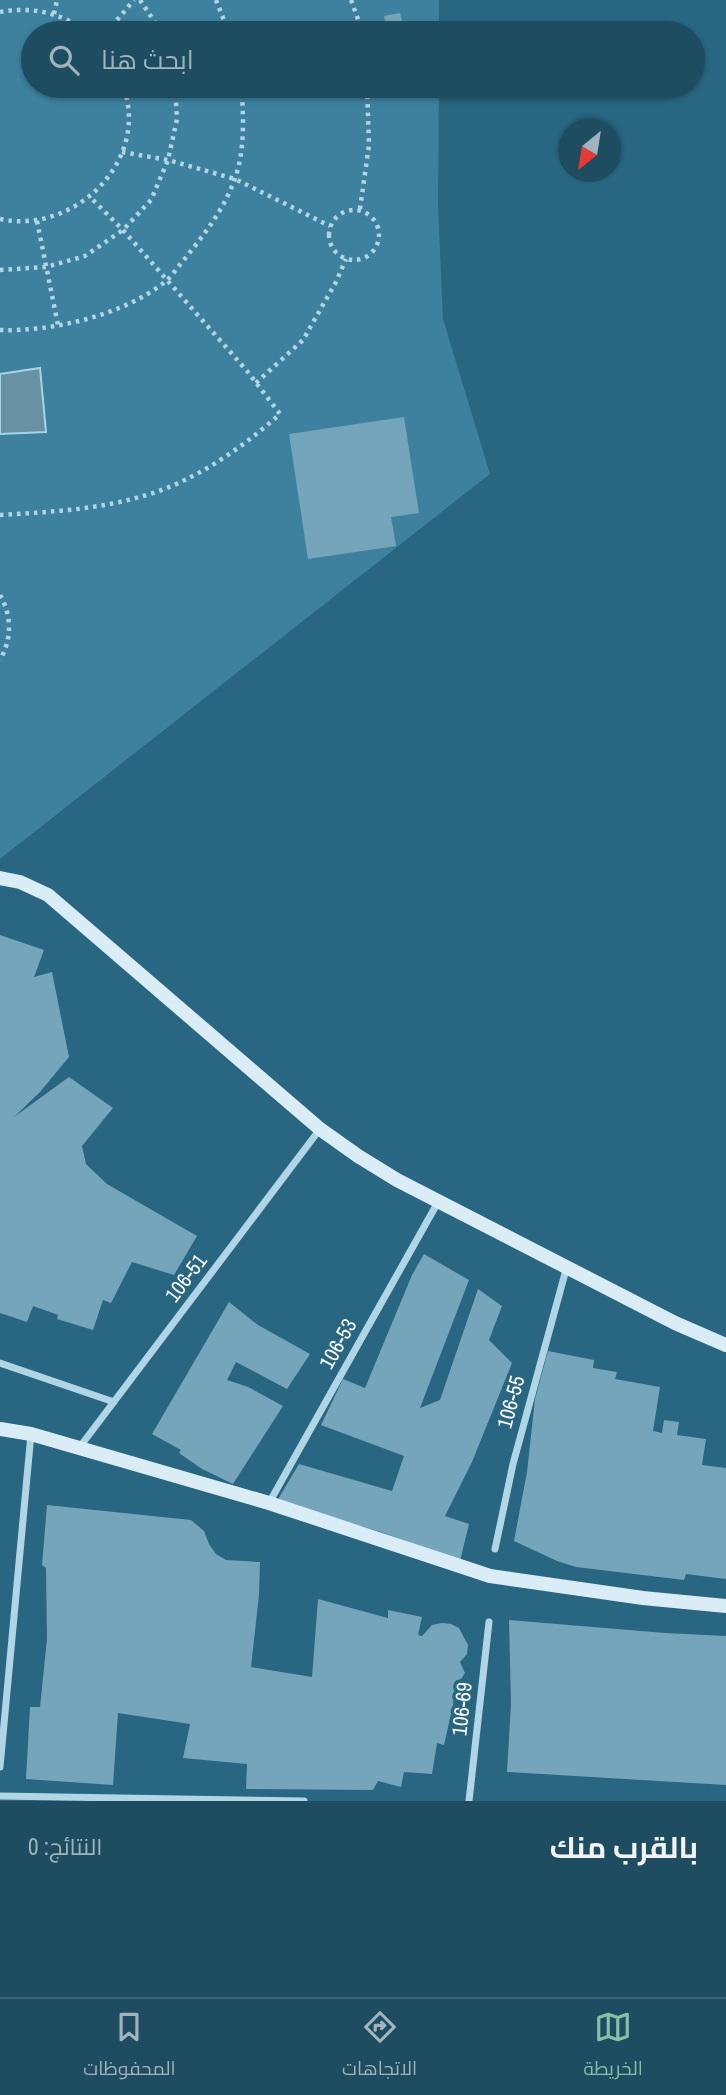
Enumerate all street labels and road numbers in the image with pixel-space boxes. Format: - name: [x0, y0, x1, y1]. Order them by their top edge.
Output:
- street label: 106-51: [158, 1247, 214, 1308]
- street label: 106-53: [312, 1313, 363, 1374]
- street label: 106-55: [490, 1372, 531, 1432]
- street label: 106-69: [444, 1681, 479, 1737]

